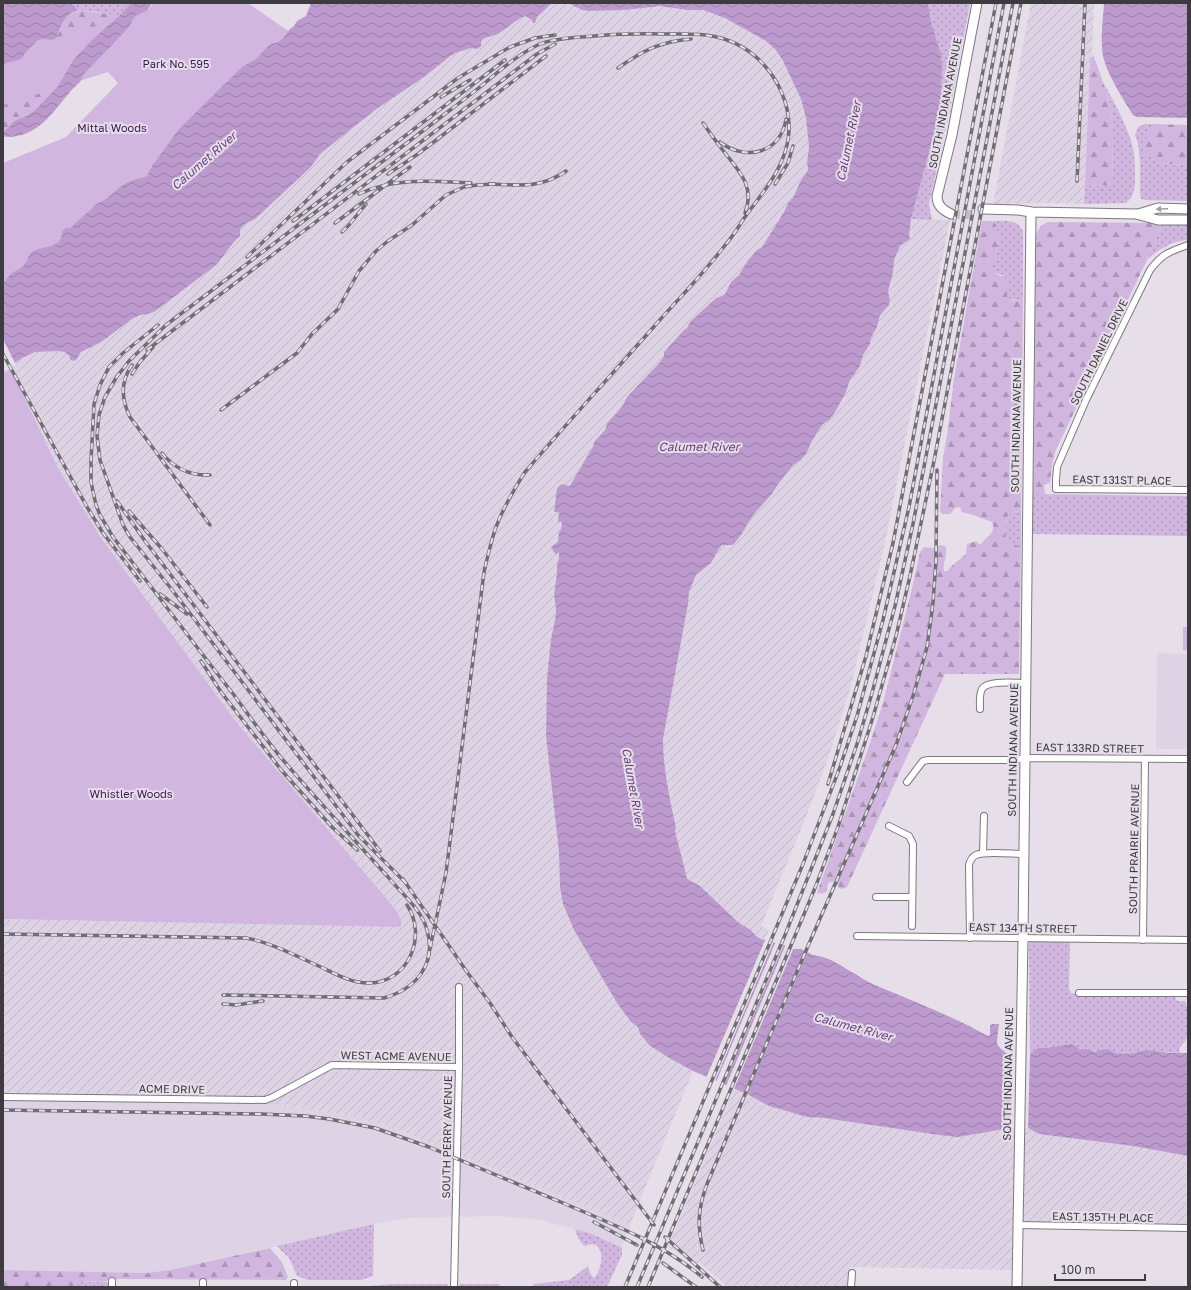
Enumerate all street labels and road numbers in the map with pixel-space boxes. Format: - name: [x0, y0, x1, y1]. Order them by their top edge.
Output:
- street label: SOUTH INDIANA AVENUE: [925, 36, 964, 170]
- street label: SOUTH DANIEL DRIVE: [1067, 296, 1130, 407]
- street label: SOUTH INDIANA AVENUE: [1008, 359, 1023, 493]
- street label: EAST 131ST PLACE: [1072, 472, 1172, 487]
- street label: SOUTH INDIANA AVENUE: [1005, 683, 1020, 817]
- street label: EAST 133RD STREET: [1036, 740, 1144, 755]
- street label: SOUTH PRAIRIE AVENUE: [1126, 783, 1141, 914]
- street label: EAST 134TH STREET: [969, 920, 1078, 935]
- street label: SOUTH INDIANA AVENUE: [1000, 1007, 1015, 1141]
- street label: WEST ACME AVENUE: [340, 1048, 452, 1063]
- street label: SOUTH PERRY AVENUE: [439, 1075, 454, 1199]
- street label: ACME DRIVE: [139, 1081, 206, 1096]
- street label: EAST 135TH PLACE: [1052, 1209, 1154, 1224]

